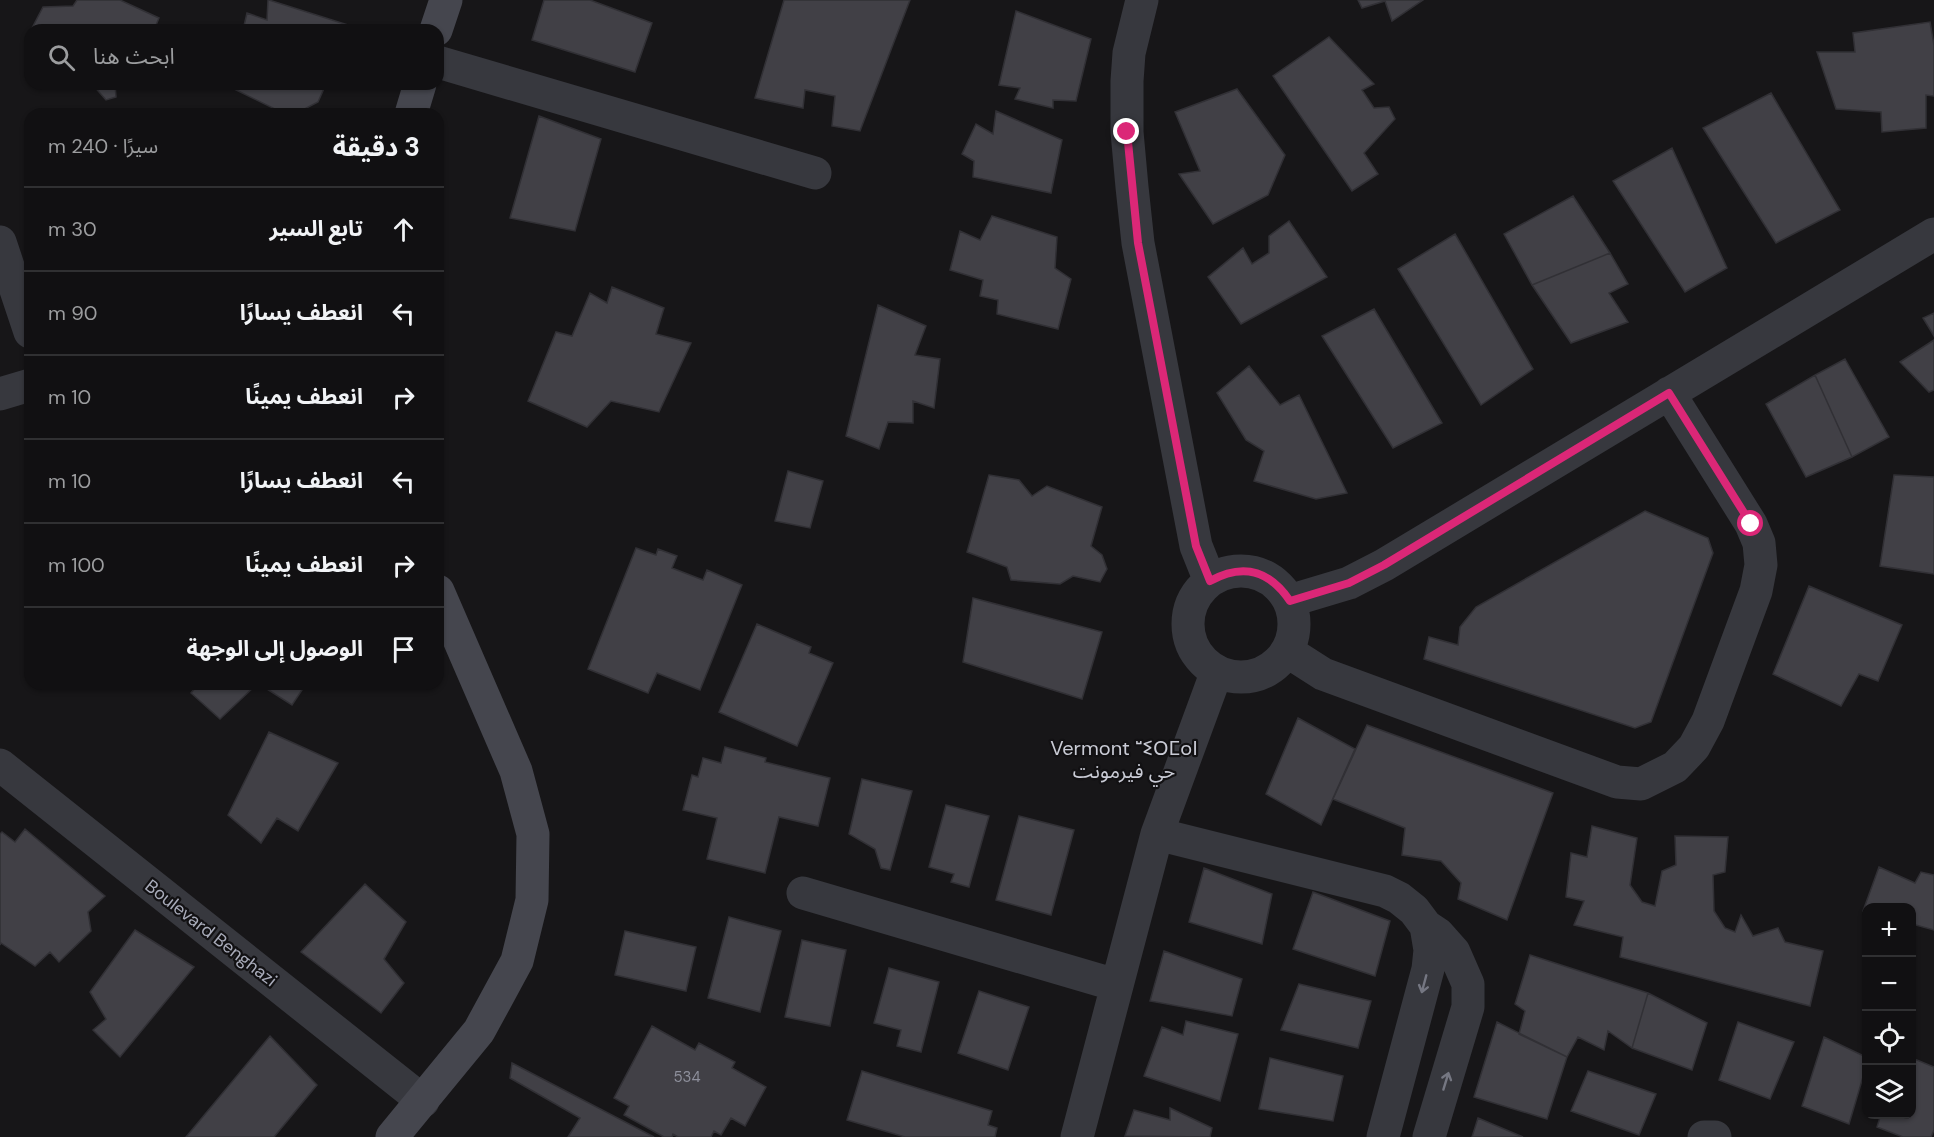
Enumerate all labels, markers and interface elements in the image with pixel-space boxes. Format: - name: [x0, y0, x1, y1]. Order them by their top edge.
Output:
- search box: [24, 24, 444, 90]
- icon: search: [45, 41, 78, 74]
- text: ابحث هنا: [93, 42, 175, 71]
- route end: [1113, 118, 1139, 144]
- text: 3 دقيقة: [333, 130, 420, 164]
- text: سيرًا · 240 m: [48, 133, 158, 159]
- icon: ahead: [387, 213, 420, 246]
- text: تابع السير: [270, 214, 363, 243]
- text: 30 m: [48, 216, 97, 242]
- icon: left: [387, 297, 420, 330]
- text: انعطف يسارًا: [240, 298, 363, 327]
- text: 90 m: [48, 300, 97, 326]
- icon: right: [387, 381, 420, 414]
- text: انعطف يمينًا: [245, 382, 363, 411]
- text: 10 m: [48, 384, 91, 410]
- icon: left: [387, 465, 420, 498]
- text: انعطف يسارًا: [240, 466, 363, 495]
- text: 10 m: [48, 468, 91, 494]
- route start: [1737, 510, 1763, 536]
- icon: right: [387, 549, 420, 582]
- text: انعطف يمينًا: [245, 550, 363, 579]
- text: 100 m: [48, 552, 105, 578]
- icon: arrive: [387, 633, 420, 666]
- text: الوصول إلى الوجهة: [187, 634, 363, 663]
- district label: Vermont ⵯⵉⵔⵎoⵏ حي فيرمونت: [1050, 735, 1198, 787]
- street label: Boulevard Benghazi: [140, 874, 282, 992]
- map controls: [1862, 903, 1916, 1119]
- button: +: [1862, 903, 1916, 957]
- button: −: [1862, 957, 1916, 1011]
- one-way arrow: [1418, 974, 1429, 993]
- button: locate: [1862, 1011, 1916, 1065]
- button: layers: [1862, 1065, 1916, 1119]
- house number: 534: [673, 1067, 701, 1087]
- one-way arrow: [1441, 1072, 1452, 1091]

